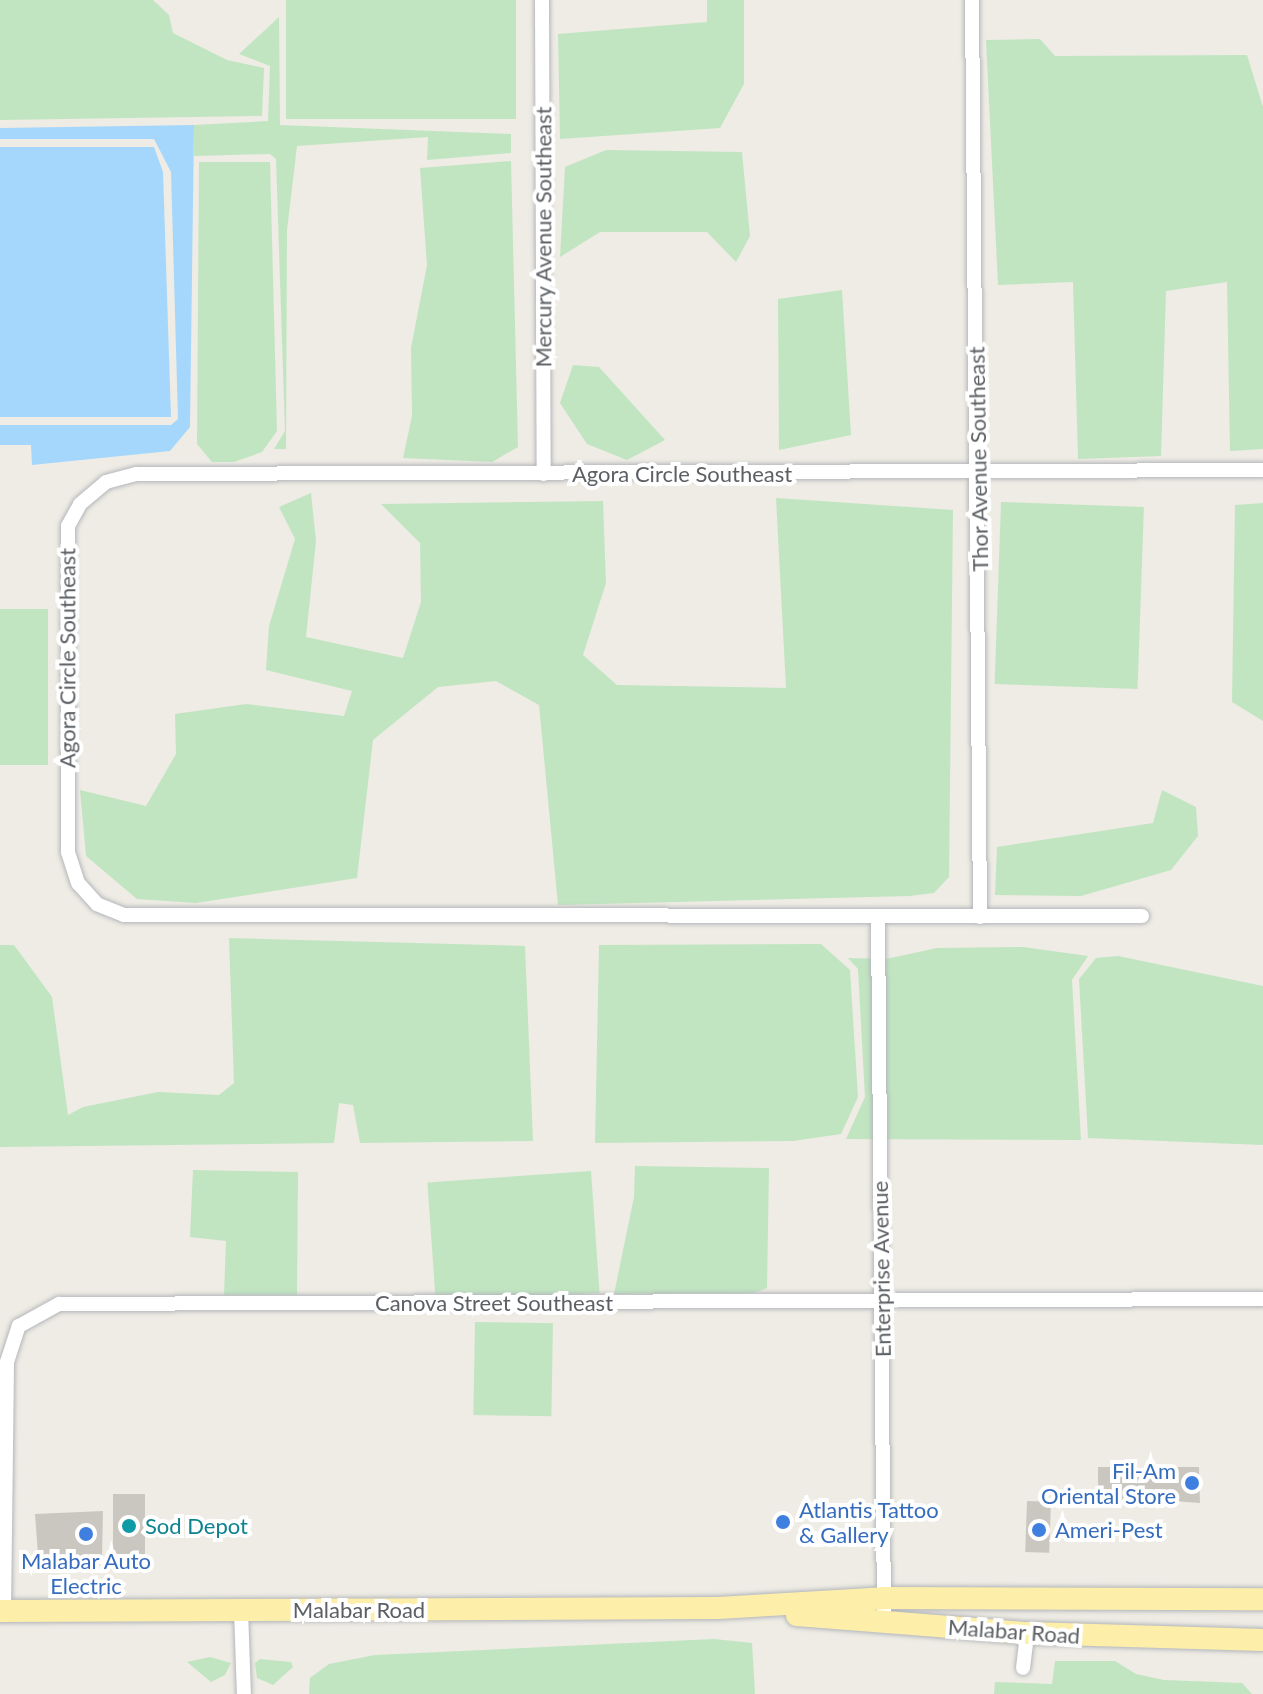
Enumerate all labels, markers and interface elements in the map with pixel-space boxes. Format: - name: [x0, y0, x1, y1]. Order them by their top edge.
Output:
- street label: Mercury Avenue Southeast: [530, 106, 556, 368]
- street label: Thor Avenue Southeast: [963, 346, 993, 572]
- street label: Agora Circle Southeast: [572, 461, 792, 487]
- street label: Agora Circle Southeast: [54, 548, 80, 768]
- street label: Enterprise Avenue: [866, 1180, 896, 1358]
- street label: Canova Street Southeast: [375, 1290, 613, 1316]
- place label: Fil-Am Oriental Store: [1041, 1457, 1176, 1508]
- marker: Fil-Am Oriental Store: [1183, 1474, 1201, 1492]
- place label: Atlantis Tattoo & Gallery: [799, 1496, 939, 1548]
- place label: Sod Depot: [145, 1513, 248, 1539]
- marker: Atlantis Tattoo & Gallery: [774, 1513, 792, 1531]
- marker: Sod Depot: [120, 1517, 138, 1535]
- place label: Ameri-Pest: [1055, 1517, 1163, 1543]
- marker: Ameri-Pest: [1030, 1521, 1048, 1539]
- marker: Malabar Auto Electric: [77, 1525, 95, 1543]
- place label: Malabar Auto Electric: [20, 1547, 152, 1598]
- street label: Malabar Road: [293, 1597, 425, 1623]
- street label: Malabar Road: [947, 1613, 1081, 1649]

